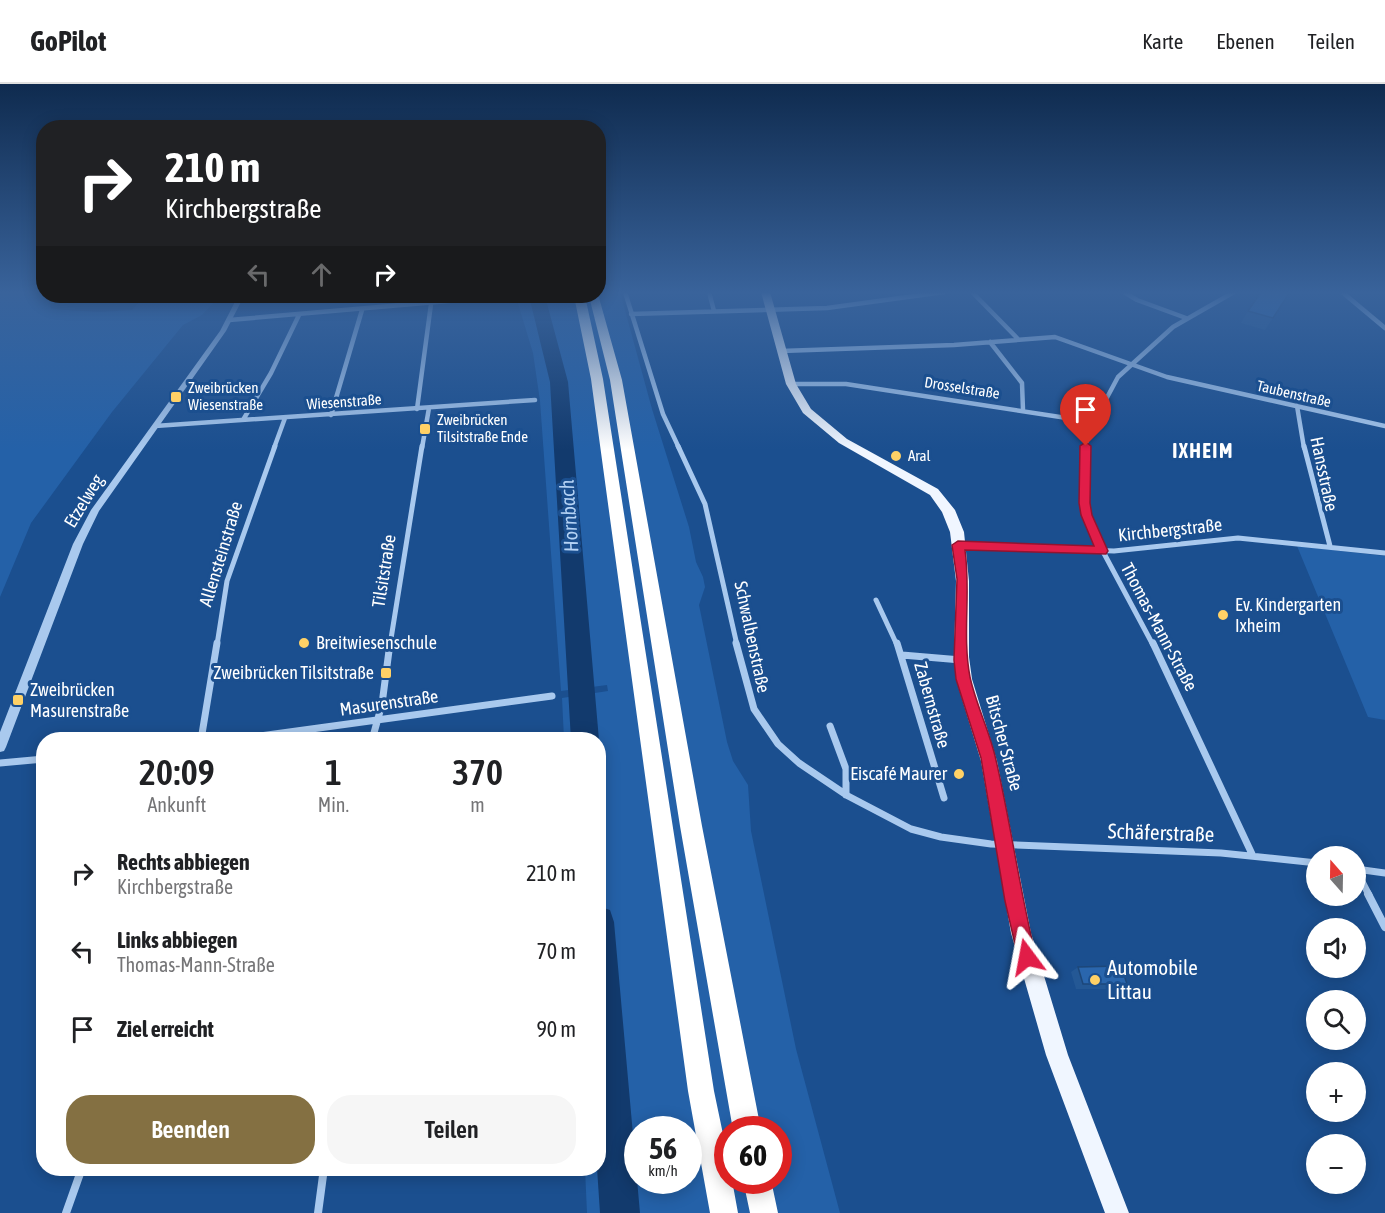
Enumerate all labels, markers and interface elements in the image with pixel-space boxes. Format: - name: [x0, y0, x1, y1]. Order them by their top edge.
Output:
- text: GoPilot: [30, 25, 106, 57]
- text: Karte: [1142, 29, 1183, 53]
- text: Ebenen: [1216, 29, 1275, 53]
- text: Teilen: [1308, 29, 1355, 53]
- text: 210 m: [165, 143, 260, 191]
- icon: right: [66, 144, 144, 222]
- text: Kirchbergstraße: [165, 193, 322, 224]
- icon: left: [242, 258, 275, 291]
- icon: ahead: [305, 258, 338, 291]
- icon: right: [368, 258, 401, 291]
- street label: Drosselstraße: [923, 373, 1001, 402]
- street label: Taubenstraße: [1255, 377, 1333, 410]
- place label: Zweibrücken Wiesenstraße: [188, 379, 263, 413]
- pin: [1060, 384, 1111, 446]
- marker: Zweibrücken Wiesenstraße: [169, 390, 183, 404]
- street label: Wiesenstraße: [306, 390, 382, 413]
- icon: arrive: [1069, 393, 1102, 426]
- place label: Zweibrücken Tilsitstraße Ende: [437, 411, 528, 445]
- marker: Zweibrücken Tilsitstraße Ende: [418, 422, 432, 436]
- street label: Hansstraße: [1306, 435, 1343, 513]
- district label: IXHEIM: [1172, 439, 1234, 462]
- place label: Aral: [908, 447, 930, 464]
- marker: Aral: [889, 449, 903, 463]
- street label: Etzelweg: [60, 470, 108, 531]
- water label: Hornbach: [554, 479, 583, 553]
- street label: Allensteinstraße: [195, 499, 246, 609]
- street label: Kirchbergstraße: [1117, 514, 1223, 545]
- street label: Tilsitstraße: [367, 533, 400, 609]
- street label: Thomas-Mann-Straße: [1117, 559, 1202, 694]
- street label: Schwalbenstraße: [730, 579, 775, 695]
- place label: Ev. Kindergarten Ixheim: [1235, 594, 1341, 636]
- marker: Ev. Kindergarten Ixheim: [1216, 608, 1230, 622]
- place label: Breitwiesenschule: [316, 632, 437, 653]
- marker: Breitwiesenschule: [297, 636, 311, 650]
- street label: Zabernstraße: [910, 659, 955, 750]
- place label: Zweibrücken Tilsitstraße: [213, 662, 374, 683]
- marker: Zweibrücken Tilsitstraße: [379, 666, 393, 680]
- place label: Zweibrücken Masurenstraße: [30, 679, 129, 721]
- street label: Masurenstraße: [338, 685, 440, 720]
- marker: Zweibrücken Masurenstraße: [11, 693, 25, 707]
- street label: Bitscher Straße: [982, 693, 1027, 793]
- text: 20:09: [139, 751, 215, 793]
- text: 1: [325, 751, 342, 793]
- text: 370: [452, 751, 503, 793]
- place label: Eiscafé Maurer: [850, 763, 948, 784]
- marker: Eiscafé Maurer: [952, 767, 966, 781]
- text: Ankunft: [147, 793, 206, 816]
- text: Min.: [318, 793, 349, 816]
- text: m: [470, 793, 485, 816]
- street label: Schäferstraße: [1107, 818, 1215, 846]
- north arrow: [1306, 846, 1366, 906]
- map controls: [1306, 846, 1366, 1194]
- text: Rechts abbiegen: [117, 849, 250, 875]
- icon: right: [66, 857, 99, 890]
- text: 210 m: [526, 860, 576, 886]
- text: Kirchbergstraße: [117, 875, 233, 898]
- button: sound: [1306, 918, 1366, 978]
- position arrow: [995, 925, 1059, 989]
- text: Links abbiegen: [117, 927, 238, 953]
- icon: left: [66, 935, 99, 968]
- text: 70 m: [536, 938, 576, 964]
- text: Thomas-Mann-Straße: [117, 953, 275, 976]
- place label: Automobile Littau: [1107, 955, 1198, 1003]
- marker: Automobile Littau: [1088, 973, 1102, 987]
- button: search: [1306, 990, 1366, 1050]
- icon: arrive: [66, 1013, 99, 1046]
- text: Ziel erreicht: [117, 1016, 214, 1042]
- text: 90 m: [536, 1016, 576, 1042]
- button: +: [1306, 1062, 1366, 1122]
- button: Beenden: [66, 1095, 315, 1164]
- button: Teilen: [327, 1095, 576, 1164]
- speed limit sign: 60: [714, 1116, 792, 1194]
- text: 56: [649, 1131, 677, 1165]
- button: −: [1306, 1134, 1366, 1194]
- text: km/h: [648, 1162, 678, 1179]

